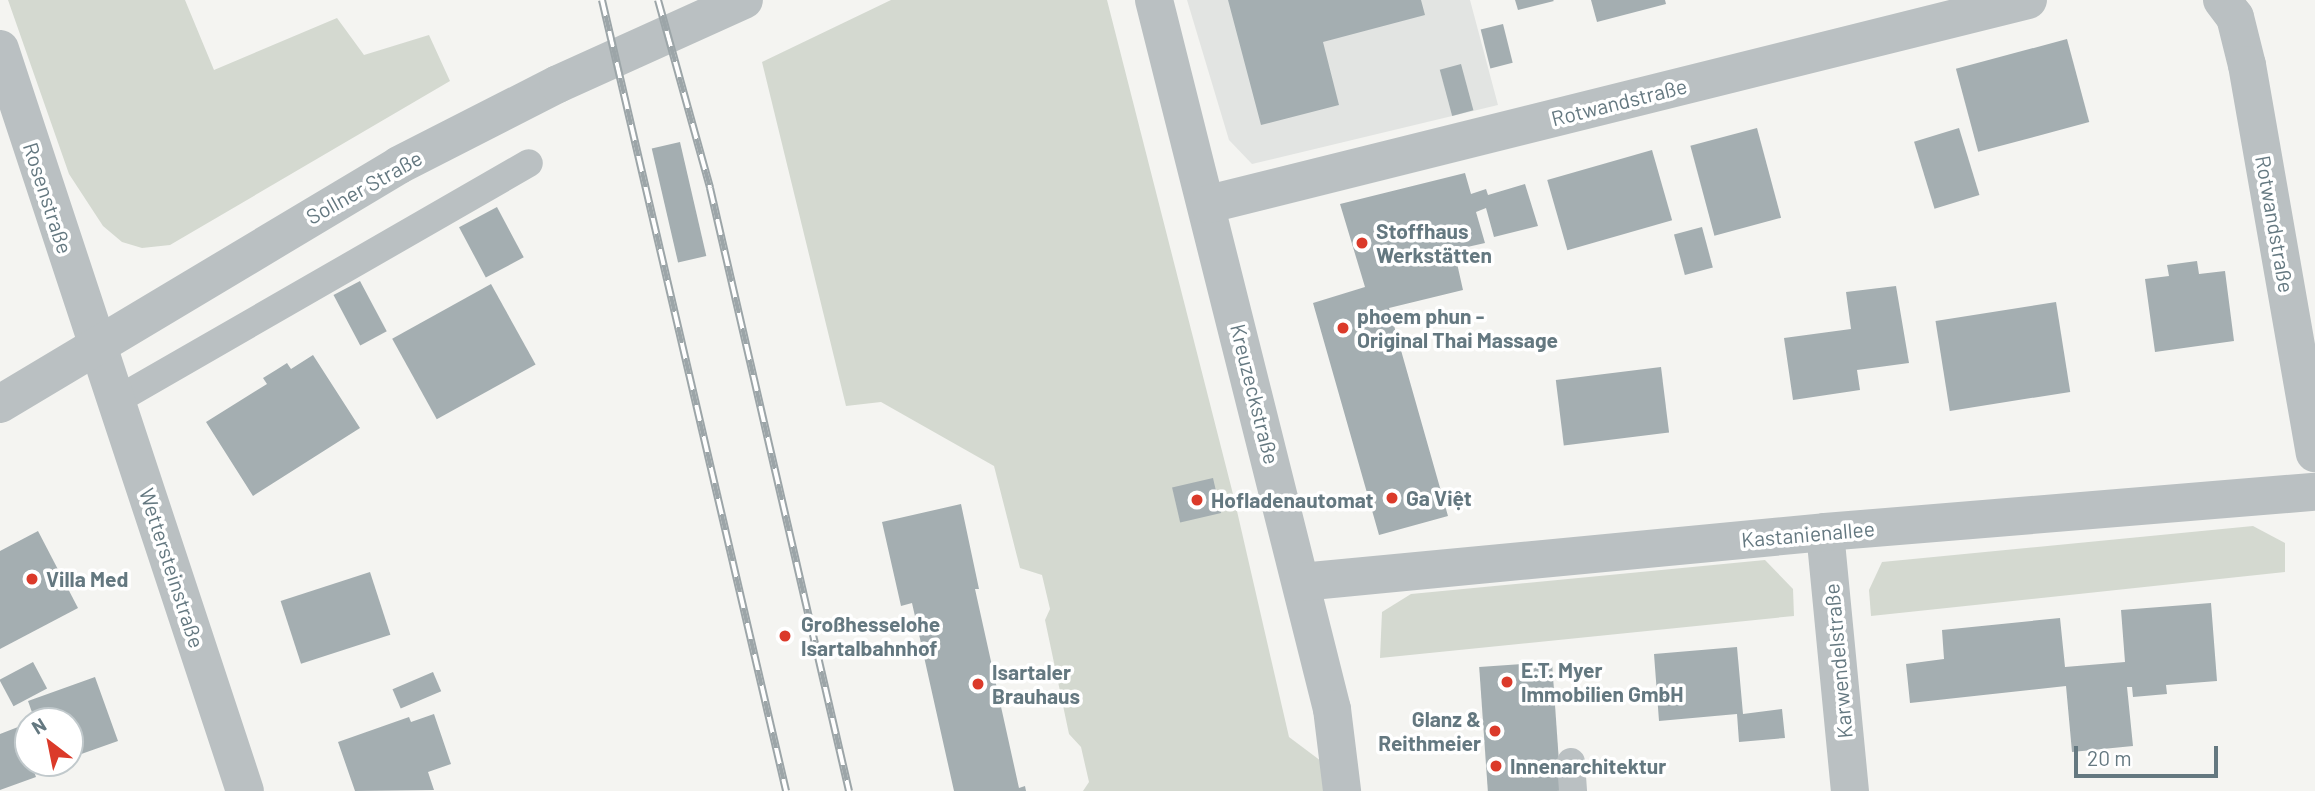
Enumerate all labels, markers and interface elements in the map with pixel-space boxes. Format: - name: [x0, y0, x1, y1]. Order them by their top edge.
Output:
- street label: Rotwandstraße: [1549, 73, 1689, 131]
- street label: Rosenstraße: [18, 139, 78, 257]
- street label: Sollner Straße: [302, 145, 426, 229]
- street label: Rotwandstraße: [2251, 153, 2299, 295]
- place label: Stoffhaus Werkstätten: [1376, 218, 1492, 268]
- marker: Stoffhaus Werkstätten: [1354, 235, 1370, 251]
- place label: phoem phun - Original Thai Massage: [1357, 303, 1558, 353]
- marker: phoem phun - Original Thai Massage: [1335, 320, 1351, 336]
- street label: Kreuzeckstraße: [1225, 321, 1285, 467]
- street label: Wettersteinstraße: [134, 485, 210, 651]
- place label: Ga Việt: [1406, 485, 1472, 511]
- place label: Hofladenautomat: [1211, 487, 1373, 513]
- marker: Ga Việt: [1384, 490, 1400, 506]
- marker: Hofladenautomat: [1189, 492, 1205, 508]
- street label: Kastanienallee: [1740, 516, 1876, 552]
- place label: Villa Med: [46, 566, 128, 592]
- marker: Villa Med: [24, 571, 40, 587]
- street label: Karwendelstraße: [1819, 583, 1857, 739]
- place label: Großhesselohe Isartalbahnhof: [801, 611, 940, 661]
- marker: Großhesselohe Isartalbahnhof: [775, 626, 795, 646]
- place label: E.T. Myer Immobilien GmbH: [1521, 657, 1684, 707]
- place label: Isartaler Brauhaus: [992, 659, 1080, 709]
- marker: E.T. Myer Immobilien GmbH: [1499, 674, 1515, 690]
- marker: Isartaler Brauhaus: [970, 676, 986, 692]
- place label: Glanz & Reithmeier: [1378, 706, 1481, 756]
- north arrow: [14, 707, 84, 777]
- text: N: [27, 712, 50, 739]
- marker: Glanz & Reithmeier: [1487, 723, 1503, 739]
- scale bar: [2077, 732, 2220, 776]
- text: 20 m: [2087, 745, 2132, 770]
- place label: Innenarchitektur: [1510, 753, 1666, 779]
- marker: Innenarchitektur: [1488, 758, 1504, 774]

